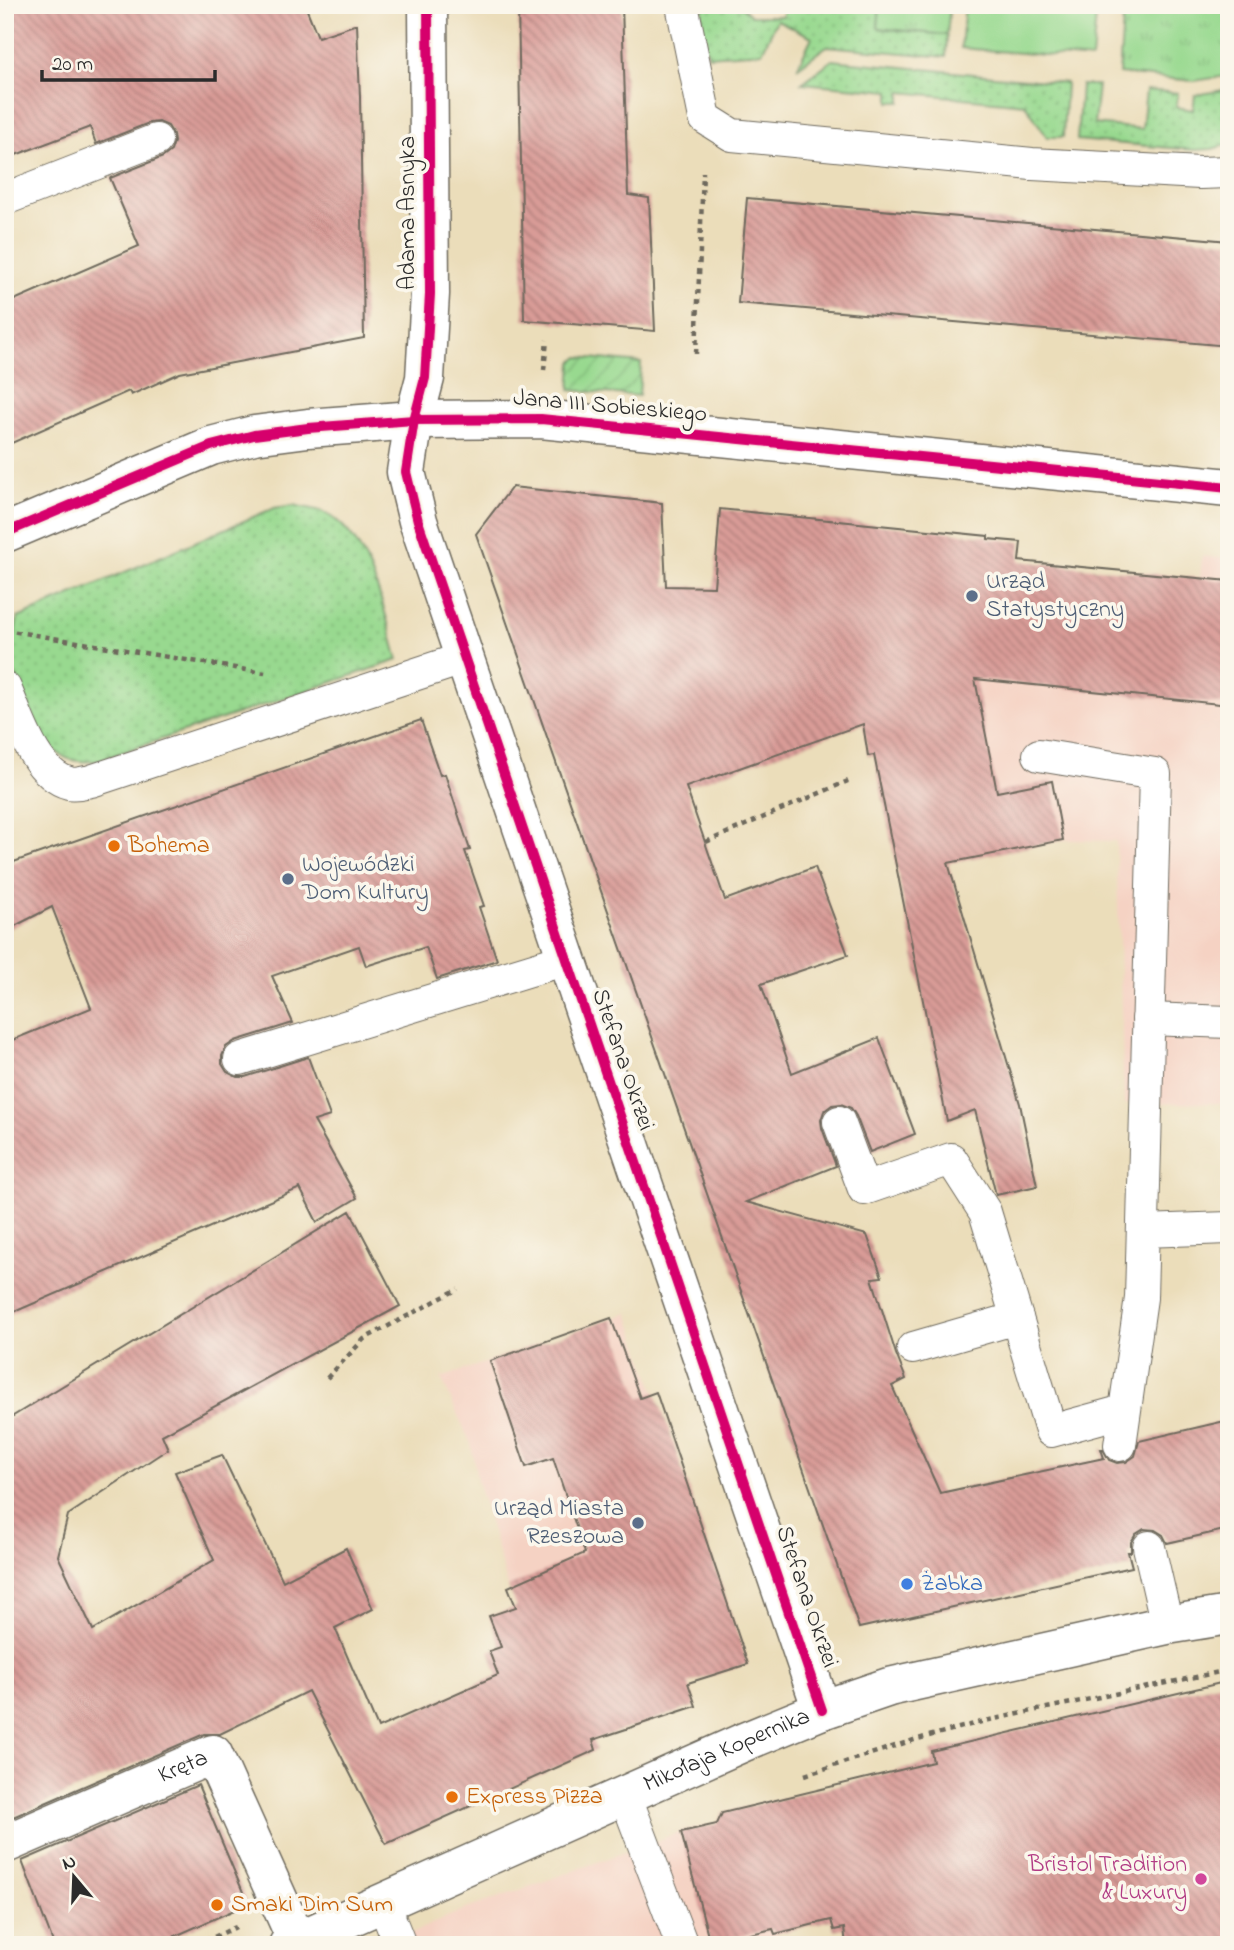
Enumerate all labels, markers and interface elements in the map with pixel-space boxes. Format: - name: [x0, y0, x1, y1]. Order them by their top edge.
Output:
- scale bar: [42, 38, 215, 82]
- text: 20 m: [52, 50, 93, 80]
- street label: Adama Asnyka: [391, 136, 427, 290]
- street label: Jana III Sobieskiego: [512, 381, 708, 433]
- place label: Urząd Statystyczny: [986, 565, 1124, 629]
- marker: Urząd Statystyczny: [964, 588, 980, 604]
- place label: Bohema: [127, 829, 210, 864]
- marker: Bohema: [106, 838, 122, 854]
- place label: Wojewódzki Dom Kultury: [301, 848, 429, 912]
- marker: Wojewódzki Dom Kultury: [280, 871, 296, 887]
- street label: Stefana Okrzei: [581, 984, 663, 1136]
- place label: Urząd Miasta Rzeszowa: [494, 1492, 624, 1555]
- marker: Urząd Miasta Rzeszowa: [630, 1515, 646, 1531]
- street label: Stefana Okrzei: [765, 1521, 847, 1673]
- place label: Żabka: [921, 1567, 983, 1602]
- marker: Żabka: [899, 1576, 915, 1592]
- street label: Mikołaja Kopernika: [638, 1699, 815, 1802]
- street label: Kręta: [153, 1741, 213, 1793]
- place label: Express Pizza: [466, 1780, 603, 1815]
- marker: Express Pizza: [444, 1789, 460, 1805]
- north arrow: [38, 1842, 108, 1912]
- text: N: [59, 1848, 80, 1878]
- place label: Bristol Tradition & Luxury: [1027, 1848, 1187, 1912]
- marker: Bristol Tradition & Luxury: [1193, 1871, 1209, 1887]
- place label: Smaki Dim Sum: [231, 1888, 393, 1923]
- marker: Smaki Dim Sum: [209, 1897, 225, 1913]

